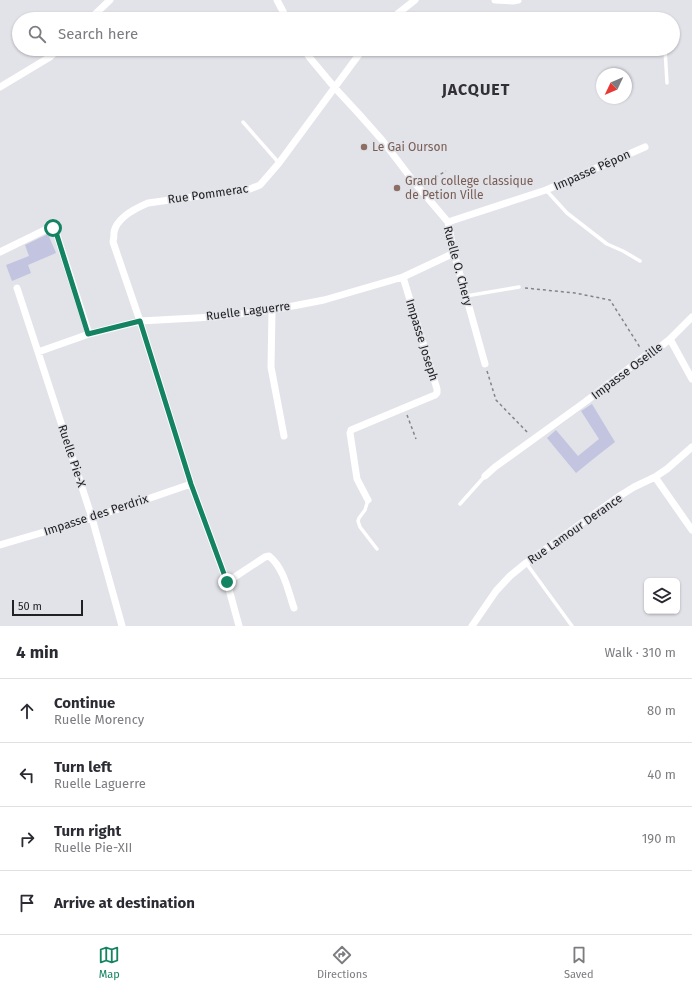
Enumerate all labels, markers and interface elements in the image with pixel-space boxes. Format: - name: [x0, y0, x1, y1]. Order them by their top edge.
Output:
- search box: [12, 12, 680, 56]
- icon: search: [26, 23, 48, 45]
- text: Search here: [58, 25, 138, 43]
- north arrow: [596, 68, 632, 104]
- district label: JACQUET: [441, 80, 510, 99]
- place label: Le Gai Ourson: [372, 140, 447, 154]
- marker: Le Gai Ourson: [359, 142, 369, 152]
- street label: Impasse Pépon: [552, 147, 632, 193]
- place label: Grand college classique de Petion Ville: [405, 174, 533, 202]
- street label: Rue Pommerac: [167, 181, 249, 207]
- marker: Grand college classique de Petion Ville: [392, 183, 402, 193]
- route start: [44, 219, 62, 237]
- street label: Ruelle O. Chery: [441, 224, 475, 308]
- street label: Impasse Joseph: [403, 297, 441, 383]
- street label: Ruelle Laguerre: [205, 299, 291, 323]
- street label: Impasse Oseille: [589, 340, 665, 402]
- street label: Ruelle Pie-X: [55, 423, 89, 490]
- street label: Impasse des Perdrix: [42, 491, 150, 538]
- street label: Rue Lamour Derance: [525, 491, 625, 567]
- route end: [218, 573, 236, 591]
- map controls: [644, 578, 680, 614]
- button: layers: [644, 578, 680, 614]
- scale bar: [12, 598, 83, 617]
- text: 50 m: [18, 600, 42, 613]
- text: 4 min: [16, 642, 59, 663]
- text: Walk · 310 m: [605, 645, 676, 660]
- text: Continue: [54, 694, 115, 712]
- icon: ahead: [16, 700, 38, 722]
- text: 80 m: [647, 703, 676, 718]
- text: Ruelle Morency: [54, 712, 144, 727]
- text: Turn left: [54, 758, 112, 776]
- icon: left: [16, 764, 38, 786]
- text: 40 m: [647, 767, 676, 782]
- text: Ruelle Laguerre: [54, 776, 146, 791]
- text: Turn right: [54, 822, 121, 840]
- icon: right: [16, 828, 38, 850]
- text: 190 m: [642, 831, 676, 846]
- text: Ruelle Pie-XII: [54, 840, 132, 855]
- icon: arrive: [16, 892, 38, 914]
- text: Arrive at destination: [54, 894, 195, 912]
- tab: Map: [98, 944, 120, 981]
- tab: Directions: [317, 944, 367, 981]
- tab: Saved: [564, 944, 594, 981]

